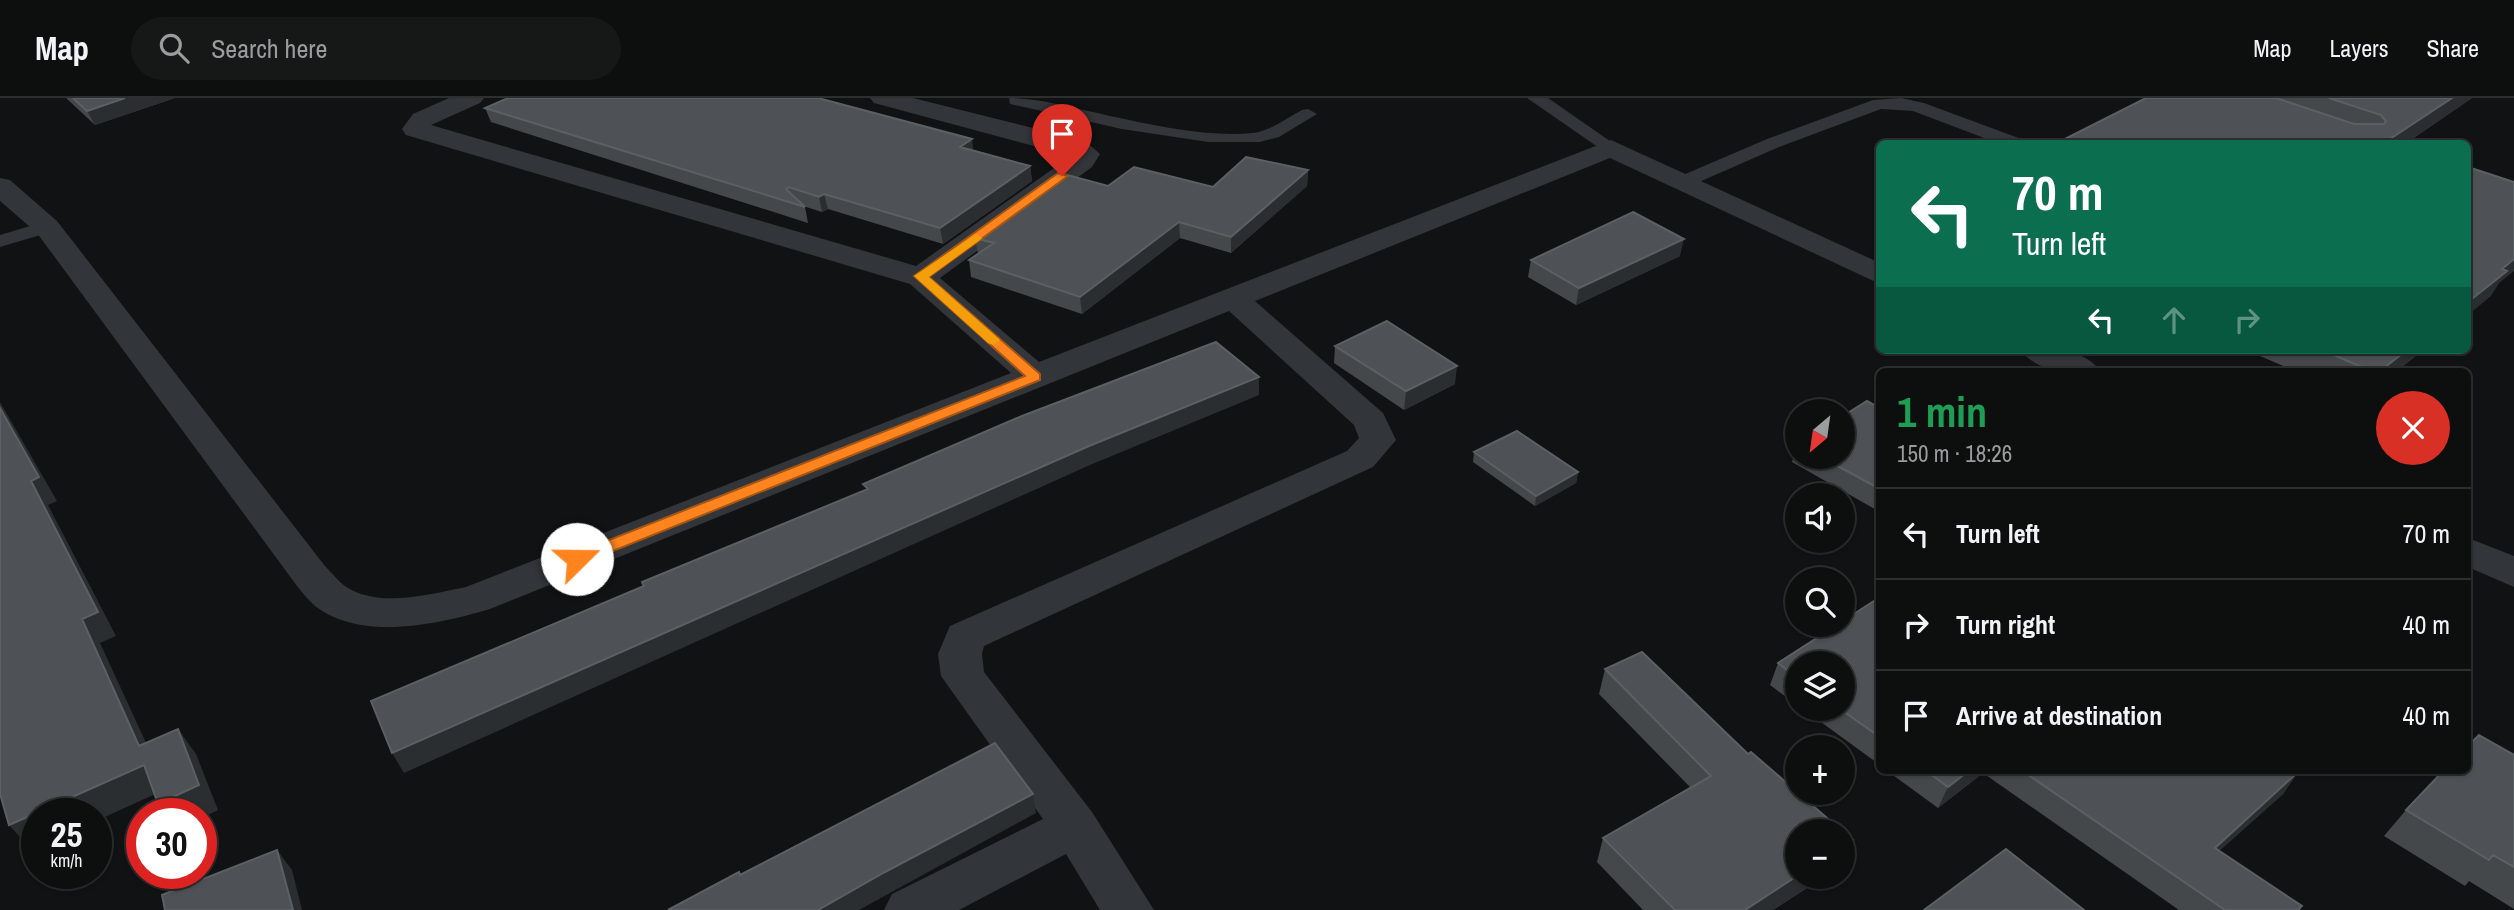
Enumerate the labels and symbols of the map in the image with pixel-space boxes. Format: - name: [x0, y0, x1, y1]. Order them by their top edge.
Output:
- pin: [1032, 104, 1092, 176]
- north arrow: [1785, 399, 1855, 469]
- position arrow: [540, 522, 614, 596]
- speed limit sign: 30: [126, 798, 217, 889]

